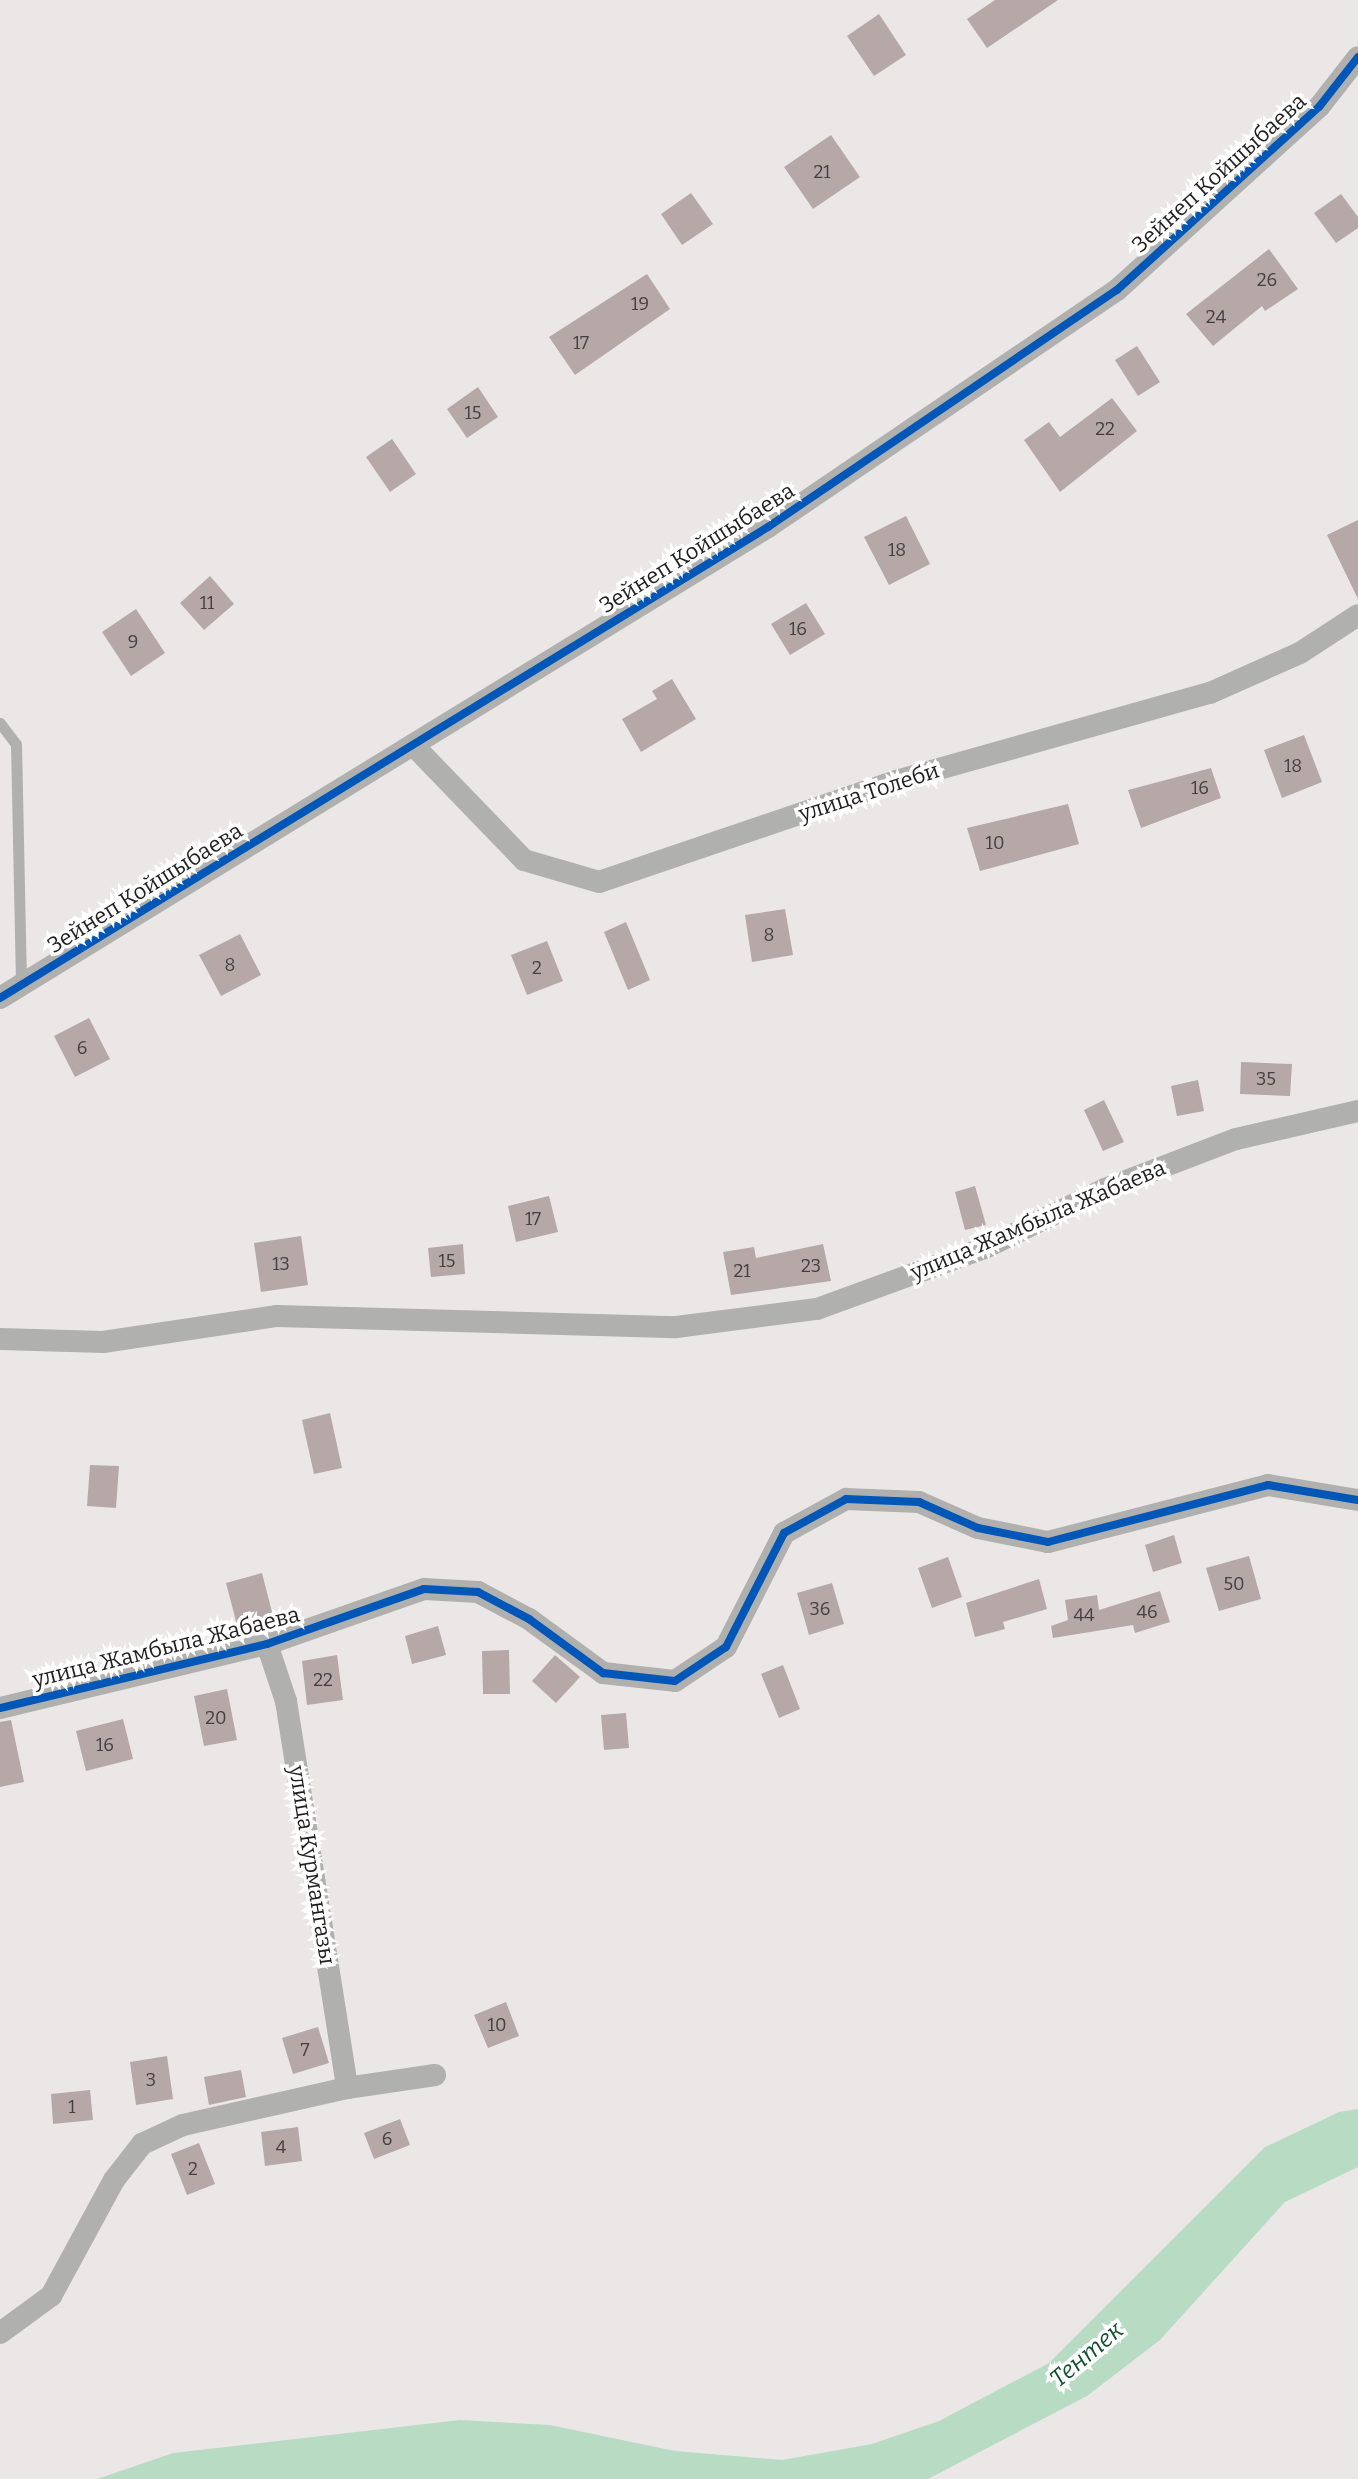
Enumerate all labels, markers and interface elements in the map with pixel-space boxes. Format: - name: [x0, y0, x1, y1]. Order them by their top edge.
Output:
- street label: Зейнеп Койшыбаева: [1127, 88, 1311, 258]
- house number: 21: [813, 161, 831, 183]
- house number: 26: [1257, 269, 1277, 291]
- house number: 19: [631, 293, 649, 315]
- house number: 24: [1206, 306, 1226, 328]
- house number: 17: [573, 332, 589, 354]
- house number: 15: [465, 402, 481, 424]
- house number: 22: [1095, 418, 1115, 440]
- street label: Зейнеп Койшыбаева: [595, 477, 799, 619]
- house number: 18: [888, 539, 906, 561]
- house number: 11: [200, 592, 214, 614]
- house number: 16: [789, 618, 807, 640]
- house number: 9: [128, 631, 138, 653]
- house number: 18: [1284, 755, 1302, 777]
- street label: улица Толеби: [796, 757, 942, 827]
- house number: 16: [1191, 777, 1209, 799]
- street label: Зейнеп Койшыбаева: [43, 817, 247, 959]
- house number: 10: [986, 832, 1004, 854]
- house number: 8: [764, 924, 774, 946]
- house number: 8: [225, 954, 235, 976]
- house number: 2: [532, 957, 542, 979]
- house number: 6: [77, 1037, 87, 1059]
- house number: 35: [1256, 1068, 1276, 1090]
- street label: улица Жамбыла Жабаева: [907, 1154, 1169, 1286]
- house number: 17: [525, 1208, 541, 1230]
- house number: 15: [439, 1250, 455, 1272]
- house number: 13: [272, 1253, 290, 1275]
- house number: 23: [801, 1255, 821, 1277]
- house number: 21: [733, 1260, 751, 1282]
- house number: 50: [1223, 1573, 1245, 1595]
- house number: 36: [810, 1598, 830, 1620]
- street label: улица Жамбыла Жабаева: [30, 1601, 302, 1693]
- house number: 46: [1136, 1601, 1158, 1623]
- house number: 44: [1073, 1604, 1095, 1626]
- house number: 22: [313, 1669, 333, 1691]
- house number: 20: [205, 1707, 227, 1729]
- house number: 16: [96, 1734, 114, 1756]
- street label: улица Курмангазы: [283, 1764, 341, 1966]
- house number: 10: [488, 2014, 506, 2036]
- house number: 7: [300, 2039, 310, 2061]
- house number: 3: [146, 2069, 156, 2091]
- house number: 1: [68, 2096, 76, 2118]
- house number: 6: [382, 2128, 392, 2150]
- house number: 4: [276, 2136, 286, 2158]
- house number: 2: [188, 2158, 198, 2180]
- water label: Тентек: [1045, 2316, 1129, 2394]

